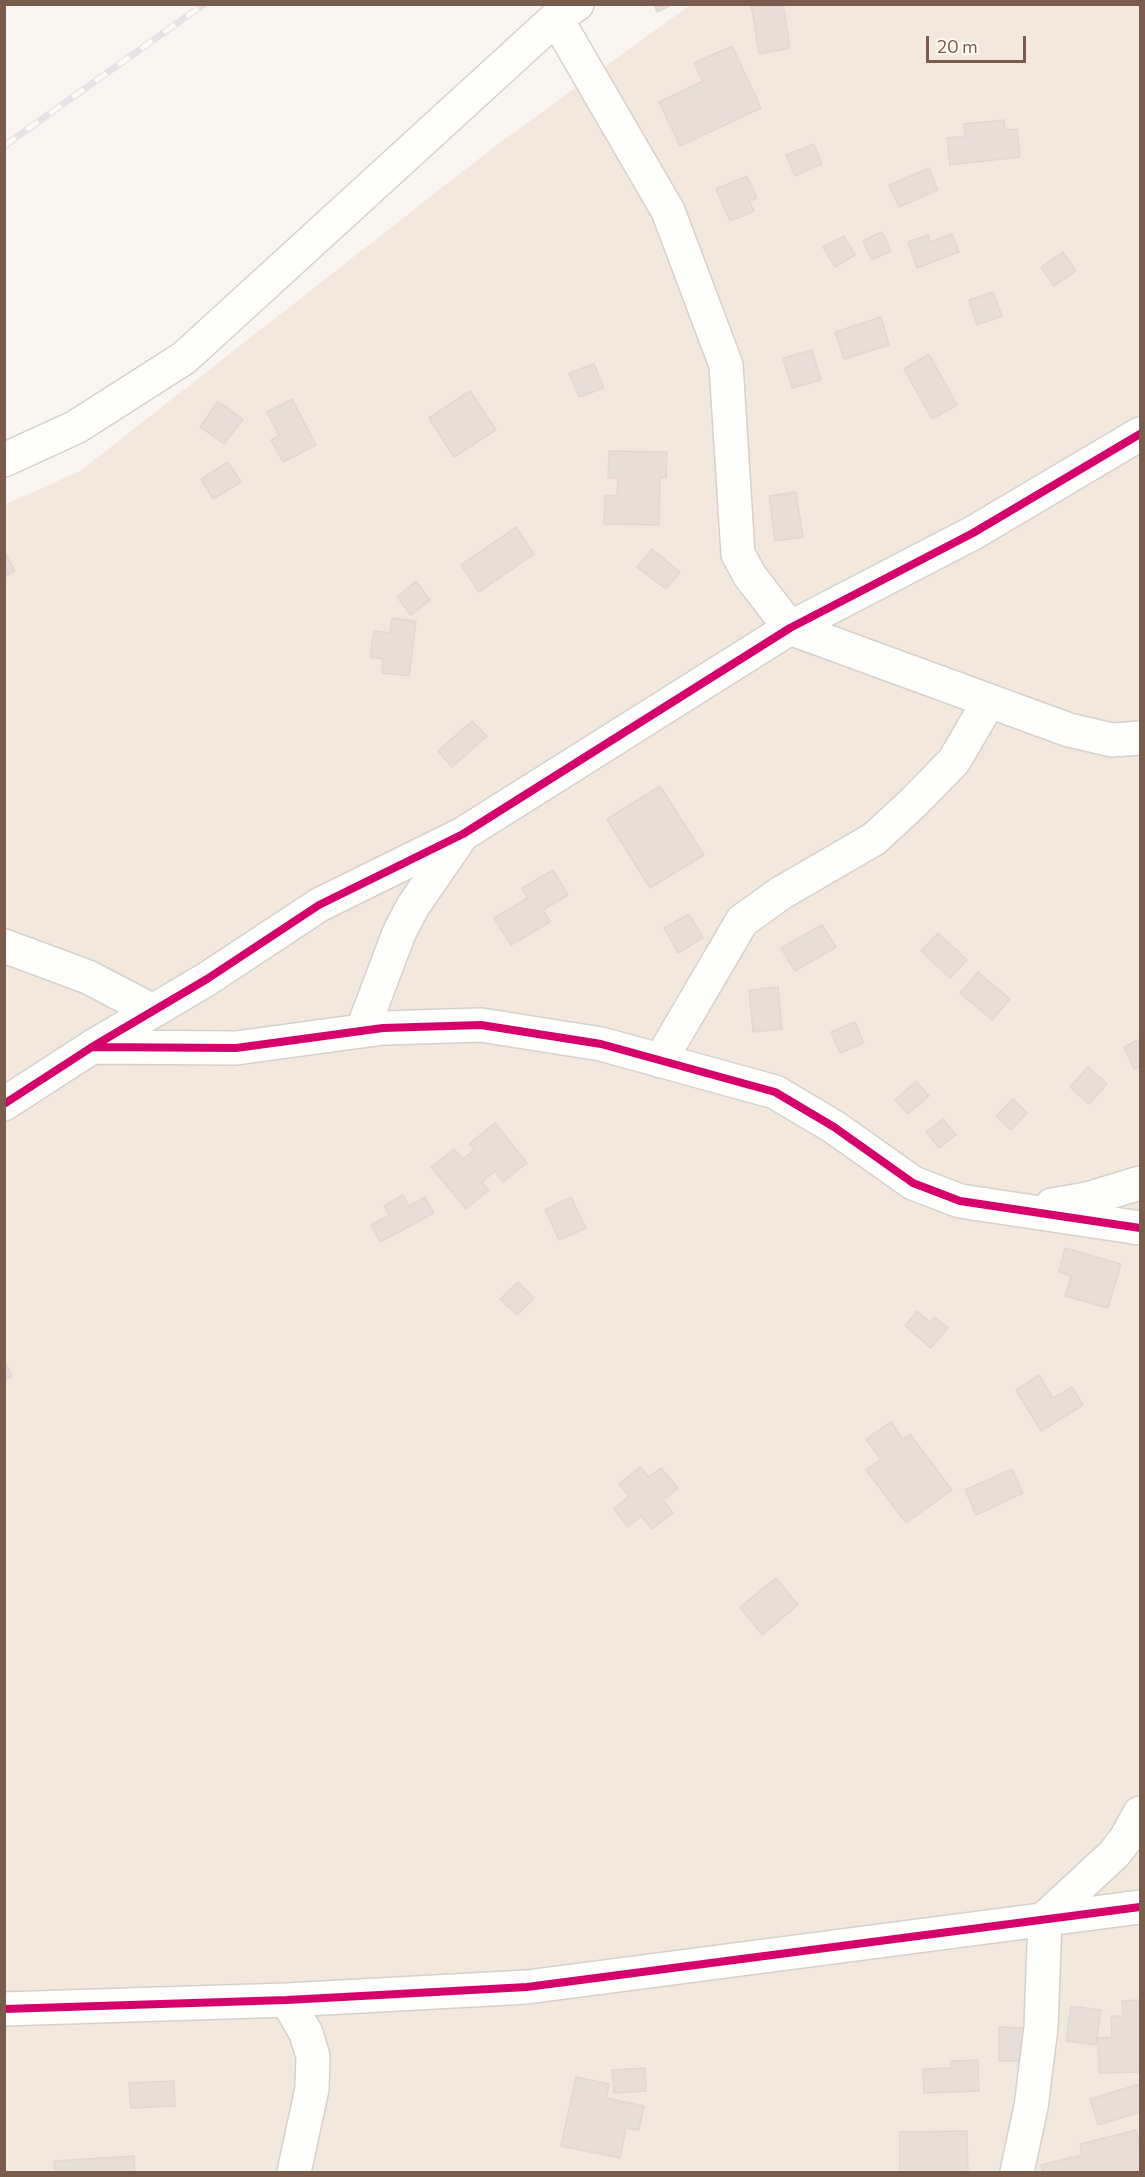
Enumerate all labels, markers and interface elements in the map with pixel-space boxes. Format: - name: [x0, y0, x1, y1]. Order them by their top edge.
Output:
- scale bar: [929, 24, 1030, 62]
- text: 20 m: [937, 35, 978, 57]

